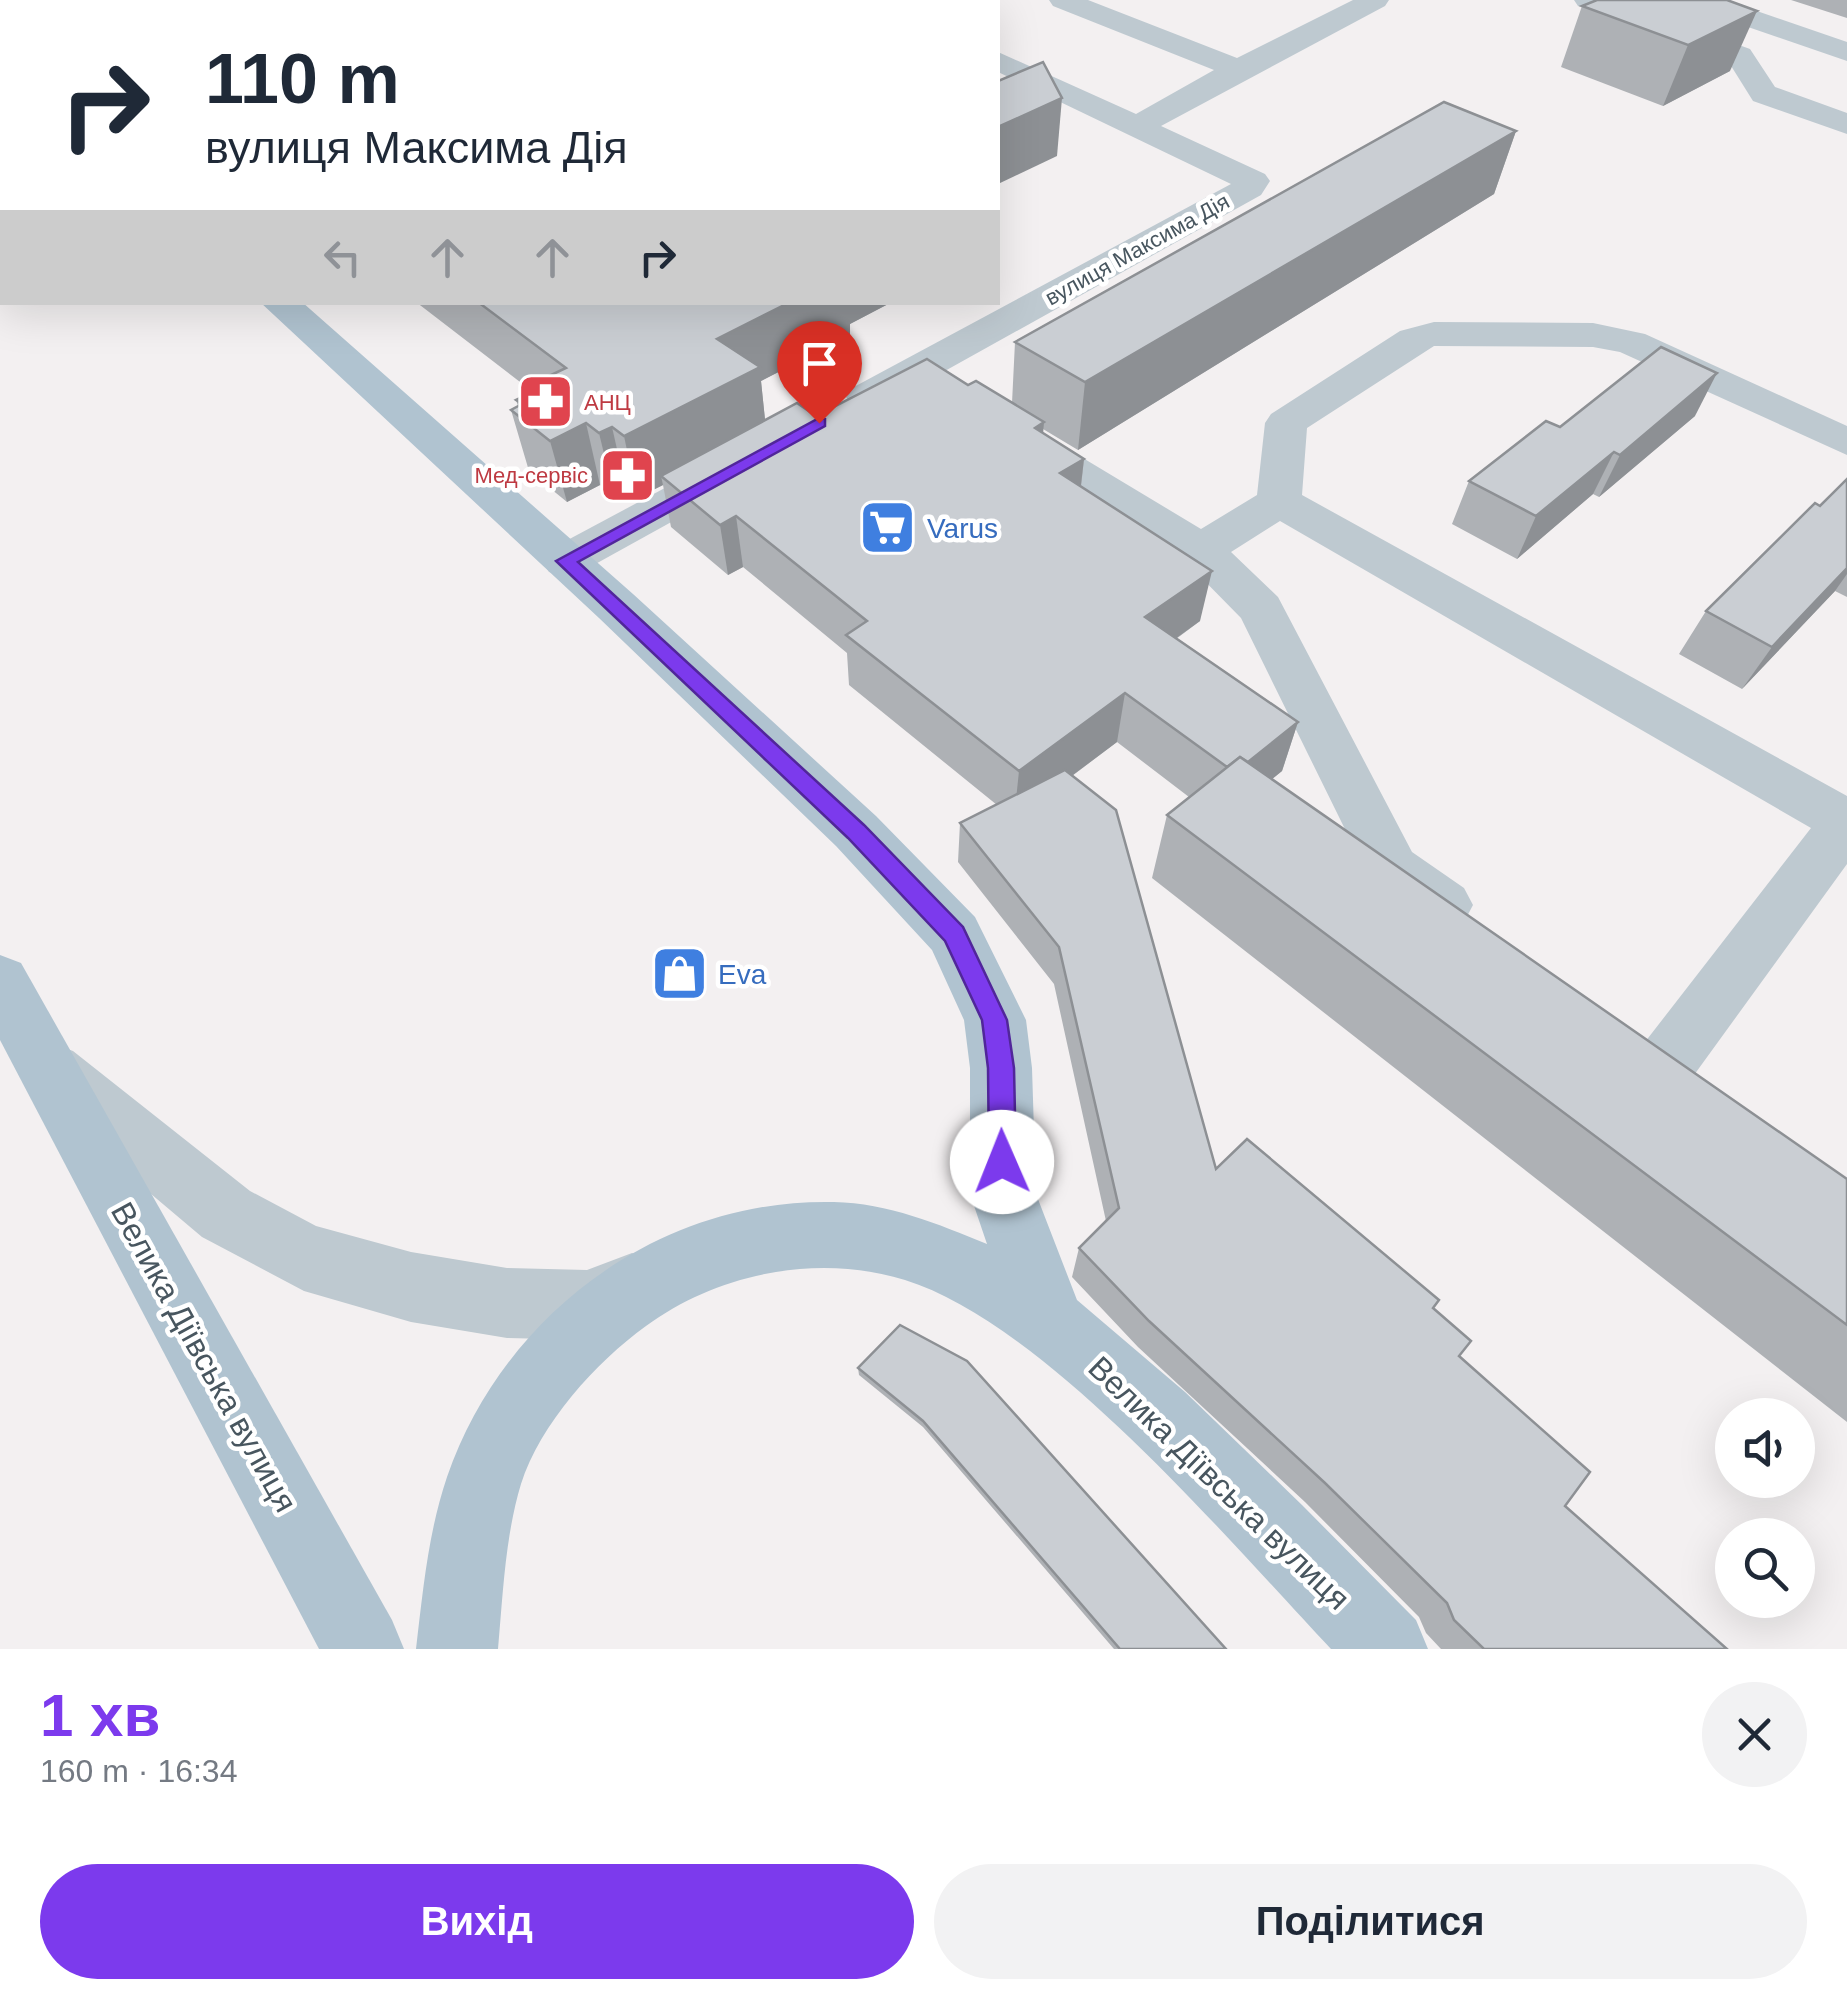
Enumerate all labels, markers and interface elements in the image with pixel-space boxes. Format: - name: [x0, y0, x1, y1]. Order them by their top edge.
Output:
- icon: right: [40, 40, 170, 170]
- text: 110 m: [205, 40, 400, 118]
- text: вулиця Максима Дія: [205, 122, 628, 173]
- street label: вулиця Максима Дія: [1041, 188, 1234, 310]
- icon: left: [315, 230, 370, 285]
- icon: ahead: [420, 230, 475, 285]
- icon: ahead: [525, 230, 580, 285]
- icon: right: [630, 230, 685, 285]
- pin: [777, 321, 862, 424]
- icon: arrive: [792, 336, 847, 391]
- pharmacy icon: АНЦ: [515, 372, 575, 432]
- place label: АНЦ: [584, 390, 631, 415]
- pharmacy icon: Мед-сервіс: [597, 445, 657, 505]
- place label: Мед-сервіс: [474, 463, 588, 488]
- supermarket icon: Varus: [858, 498, 918, 558]
- place label: Varus: [927, 513, 998, 544]
- shop icon: Eva: [649, 944, 709, 1004]
- place label: Eva: [718, 959, 767, 990]
- position arrow: [950, 1110, 1054, 1214]
- street label: Велика Діївська вулиця: [104, 1196, 304, 1518]
- street label: Велика Діївська вулиця: [1081, 1349, 1357, 1617]
- map controls: [1715, 1398, 1815, 1618]
- button: sound: [1715, 1398, 1815, 1498]
- button: search: [1715, 1518, 1815, 1618]
- text: 1 хв: [40, 1682, 160, 1749]
- button: close: [1702, 1682, 1807, 1787]
- text: 160 m · 16:34: [40, 1753, 237, 1789]
- button: Вихід: [40, 1864, 914, 1979]
- button: Поділитися: [934, 1864, 1807, 1979]

